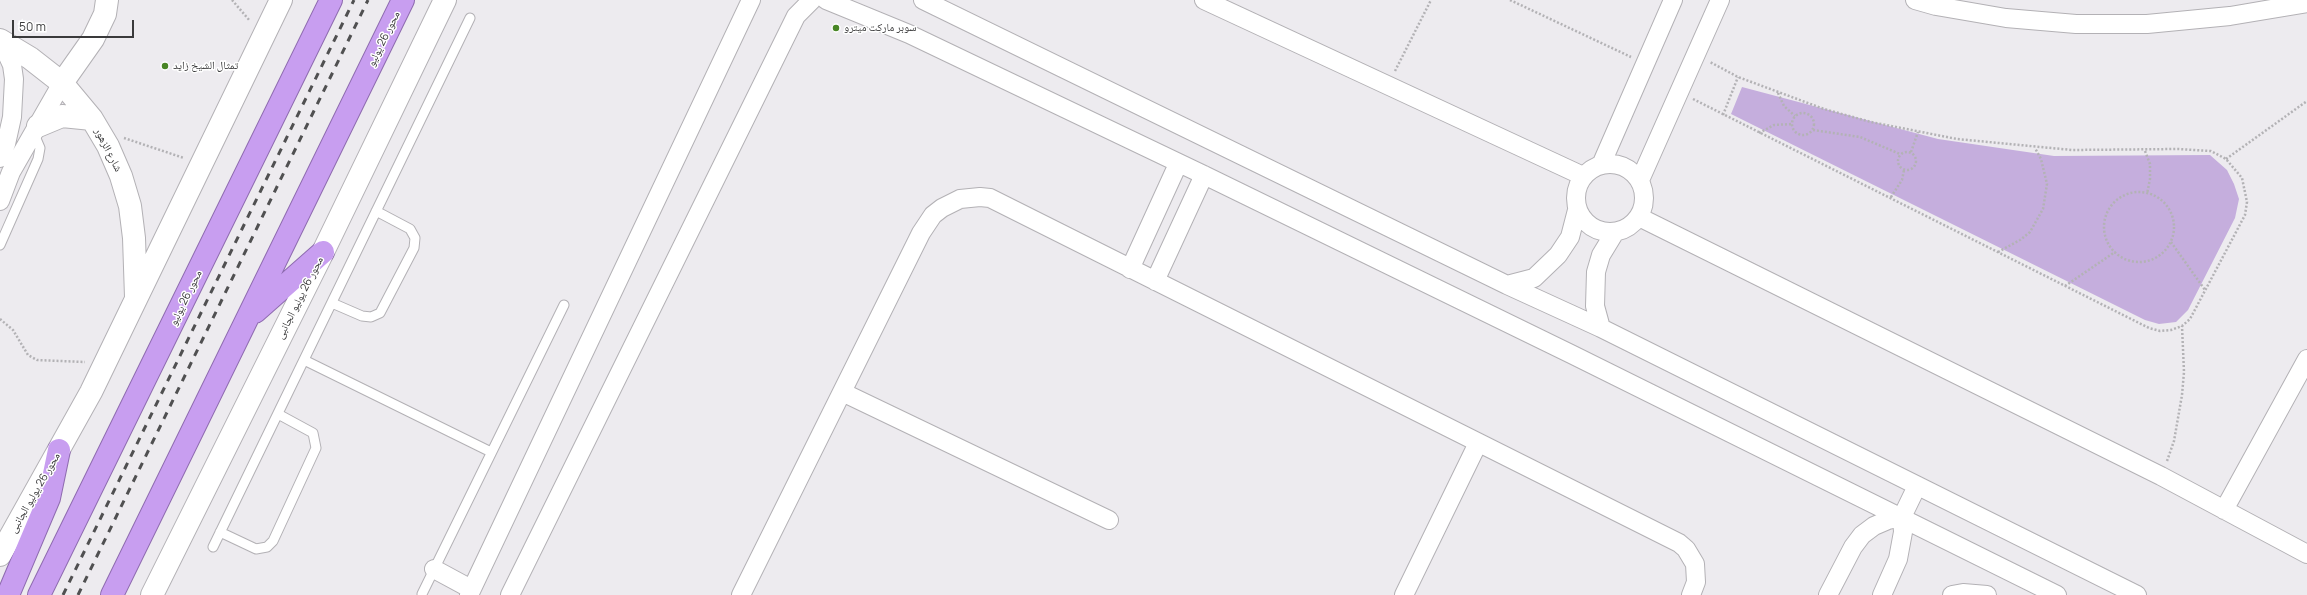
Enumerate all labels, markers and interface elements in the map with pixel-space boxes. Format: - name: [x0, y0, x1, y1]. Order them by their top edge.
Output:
- street label: محور 26 يوليو: [365, 9, 403, 69]
- scale bar: [14, 12, 136, 38]
- text: 50 m: [19, 18, 46, 35]
- place label: سوبر ماركت ميترو: [844, 21, 916, 35]
- marker: سوبر ماركت ميترو: [831, 23, 841, 33]
- place label: تمثال الشيخ زايد: [173, 59, 238, 73]
- marker: تمثال الشيخ زايد: [160, 61, 170, 71]
- street label: شارع الزهور: [91, 126, 125, 174]
- street label: محور 26 يوليو الجانبى: [274, 255, 326, 341]
- street label: محور 26 يوليو: [167, 268, 205, 328]
- street label: محور 26 يوليو الجانبى: [7, 450, 63, 536]

